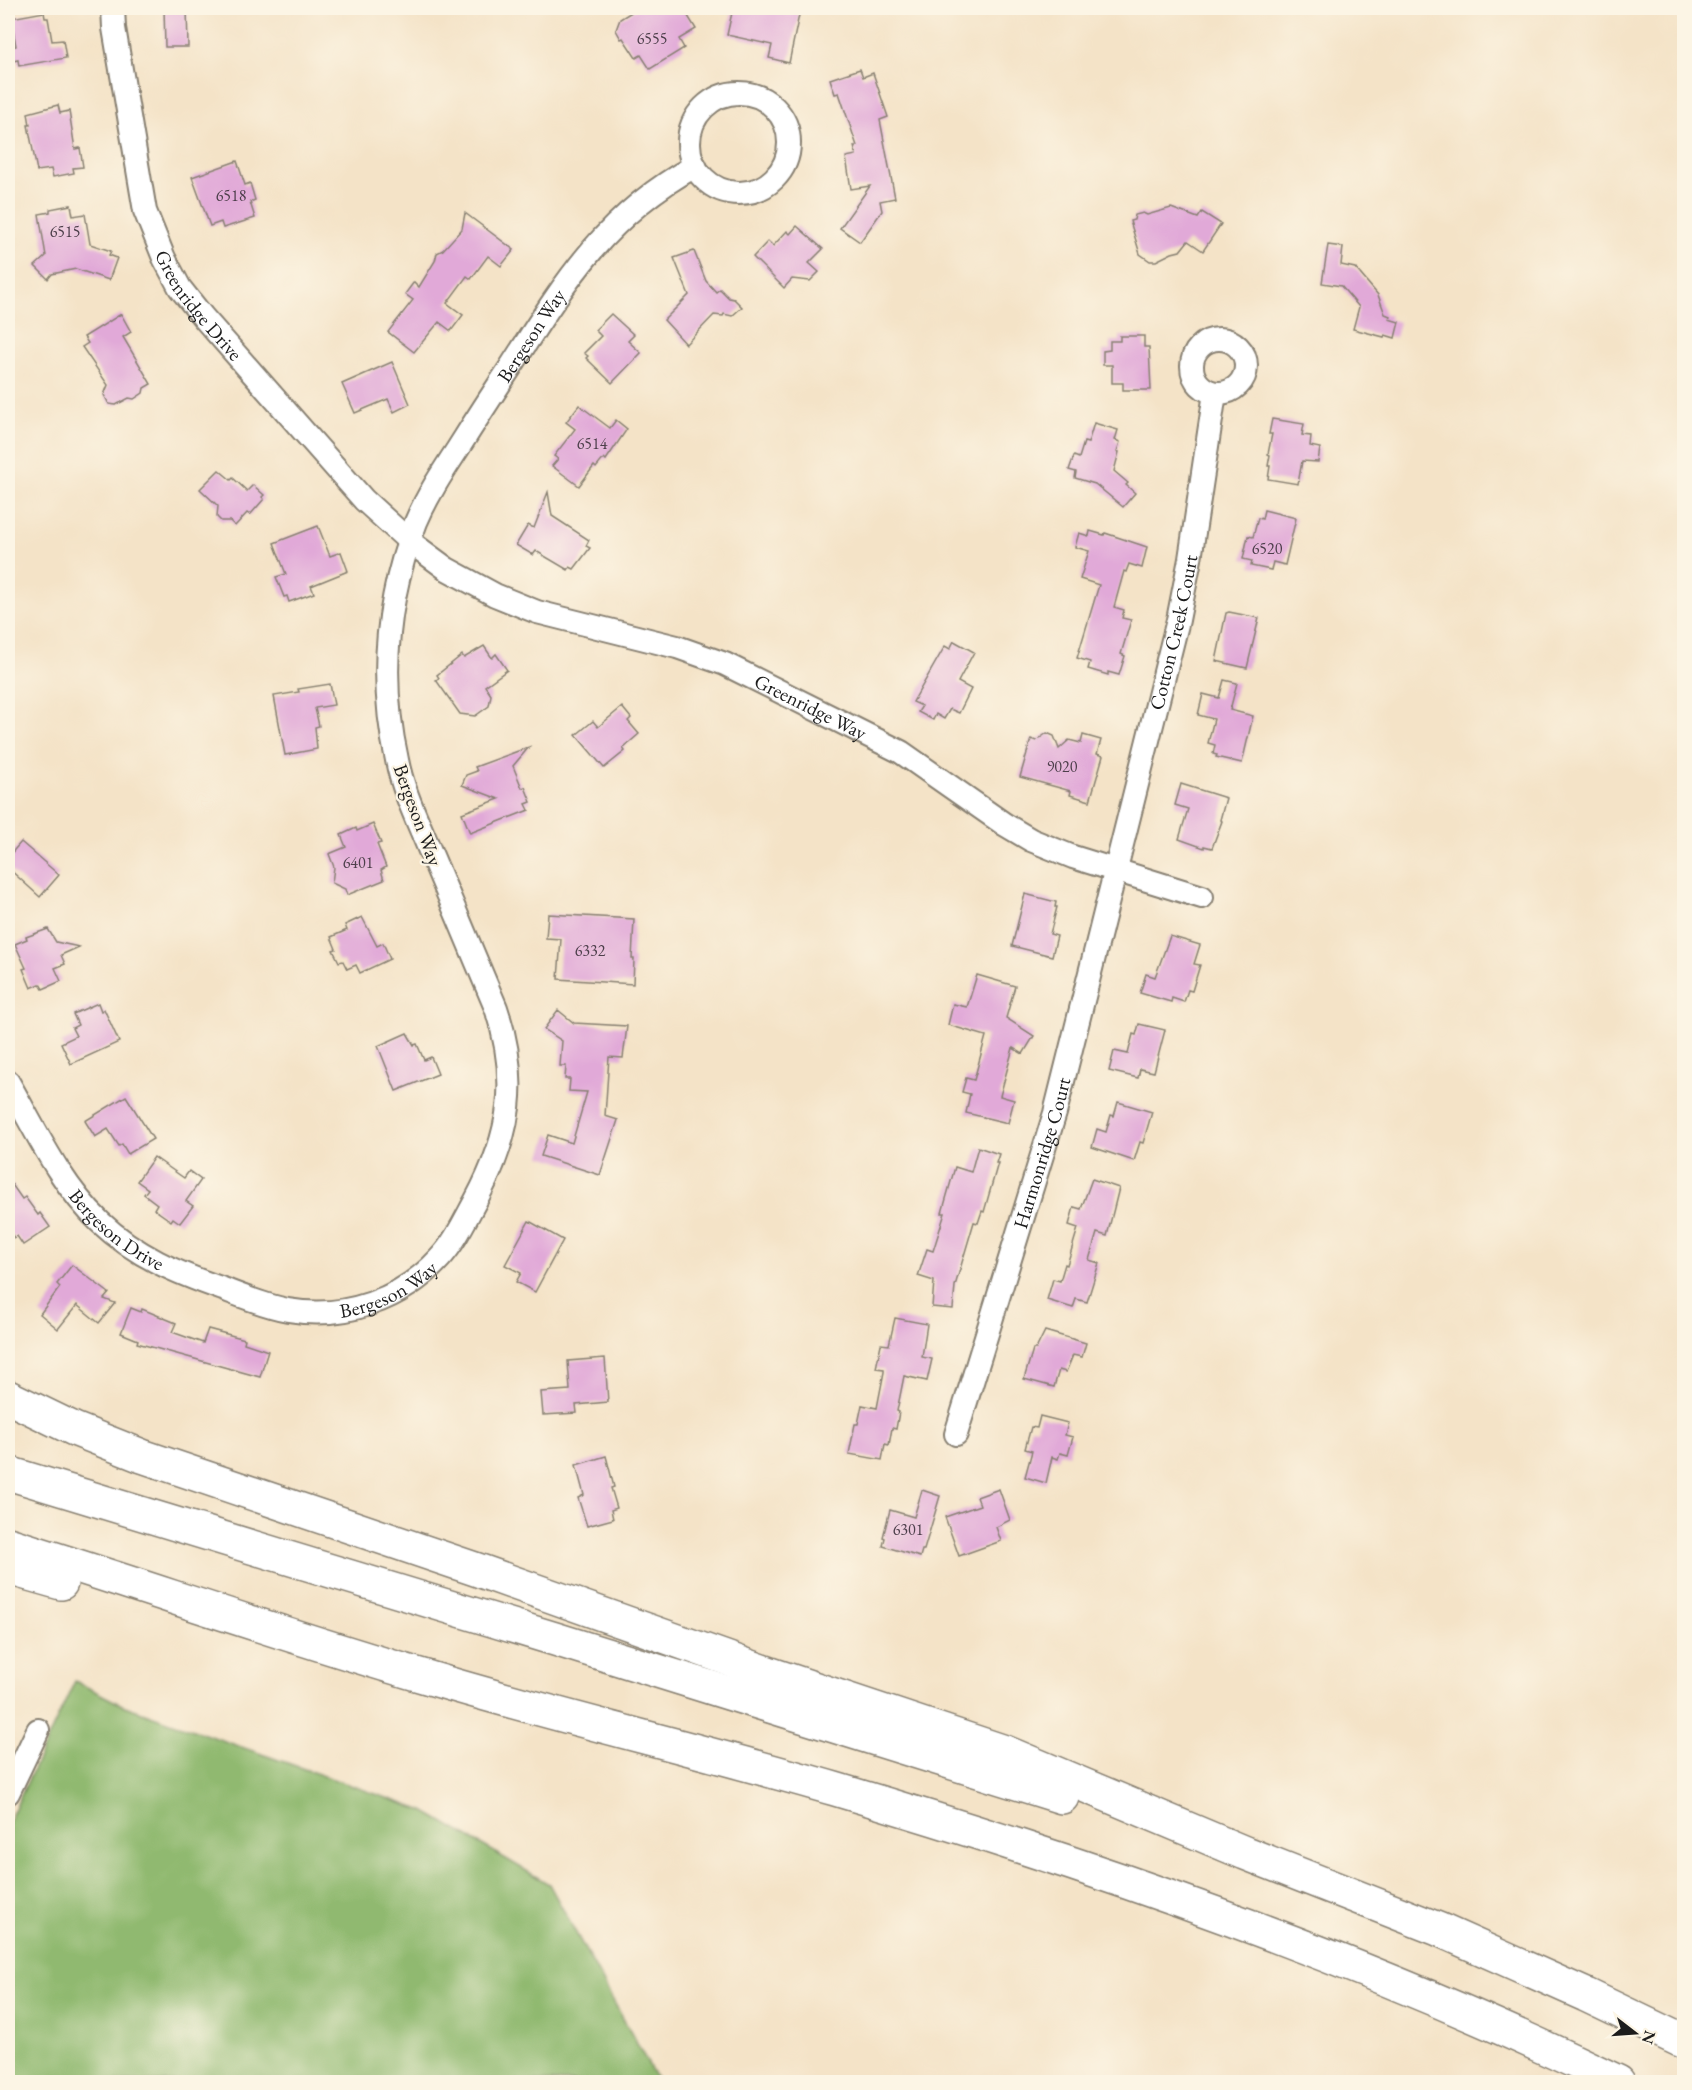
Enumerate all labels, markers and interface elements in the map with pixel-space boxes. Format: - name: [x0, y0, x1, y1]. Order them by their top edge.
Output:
- house number: 6555: [637, 28, 667, 49]
- house number: 6518: [216, 185, 247, 206]
- house number: 6515: [50, 221, 80, 242]
- street label: Greenridge Drive: [149, 246, 248, 366]
- street label: Bergeson Way: [491, 283, 571, 387]
- house number: 6514: [577, 433, 608, 454]
- house number: 6520: [1252, 538, 1283, 559]
- street label: Cotton Creek Court: [1143, 552, 1204, 713]
- street label: Greenridge Way: [750, 668, 871, 746]
- house number: 9020: [1047, 756, 1078, 777]
- street label: Bergeson Way: [388, 761, 449, 870]
- house number: 6401: [343, 852, 373, 873]
- house number: 6332: [575, 940, 606, 961]
- street label: Harmonridge Court: [1007, 1074, 1077, 1232]
- street label: Bergeson Drive: [63, 1184, 169, 1276]
- street label: Bergeson Way: [338, 1255, 443, 1324]
- house number: 6301: [893, 1519, 923, 1540]
- north arrow: [1605, 2003, 1665, 2063]
- text: N: [1637, 2028, 1661, 2047]

